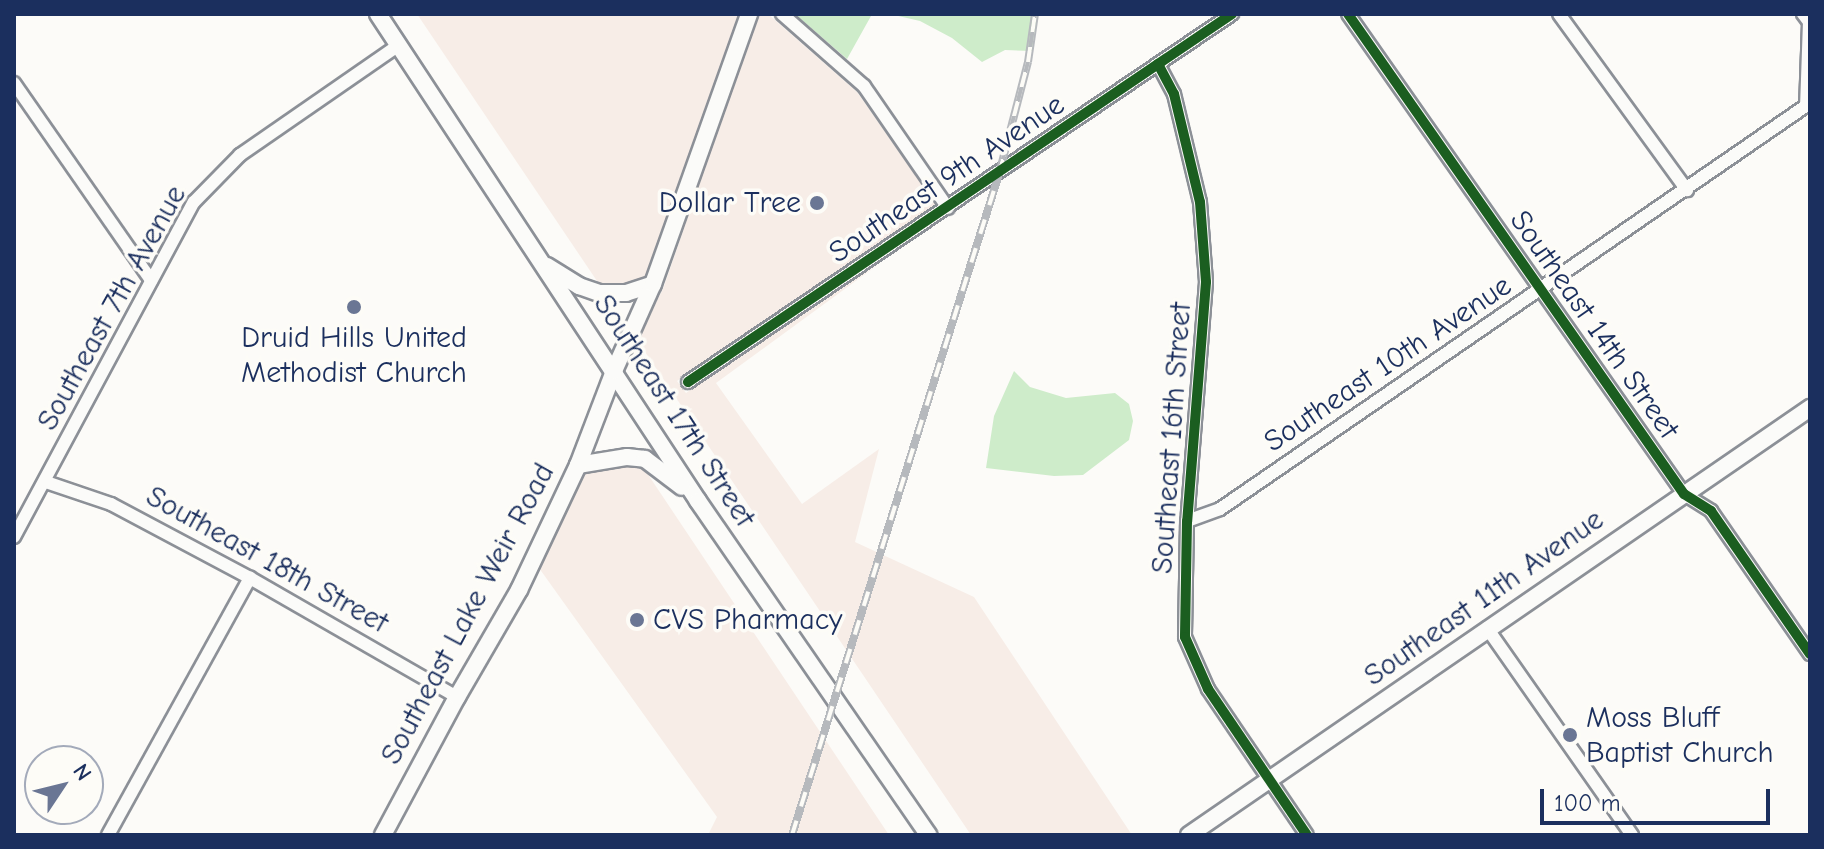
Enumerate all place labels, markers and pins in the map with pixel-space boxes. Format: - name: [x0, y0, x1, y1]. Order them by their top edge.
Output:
- place label: Dollar Tree: [659, 185, 801, 221]
- marker: Dollar Tree: [808, 194, 826, 212]
- marker: Druid Hills United Methodist Church: [345, 298, 363, 316]
- place label: Druid Hills United Methodist Church: [241, 320, 467, 390]
- place label: CVS Pharmacy: [653, 602, 843, 638]
- marker: CVS Pharmacy: [628, 611, 646, 629]
- place label: Moss Bluff Baptist Church: [1586, 700, 1774, 770]
- marker: Moss Bluff Baptist Church: [1561, 726, 1579, 744]

